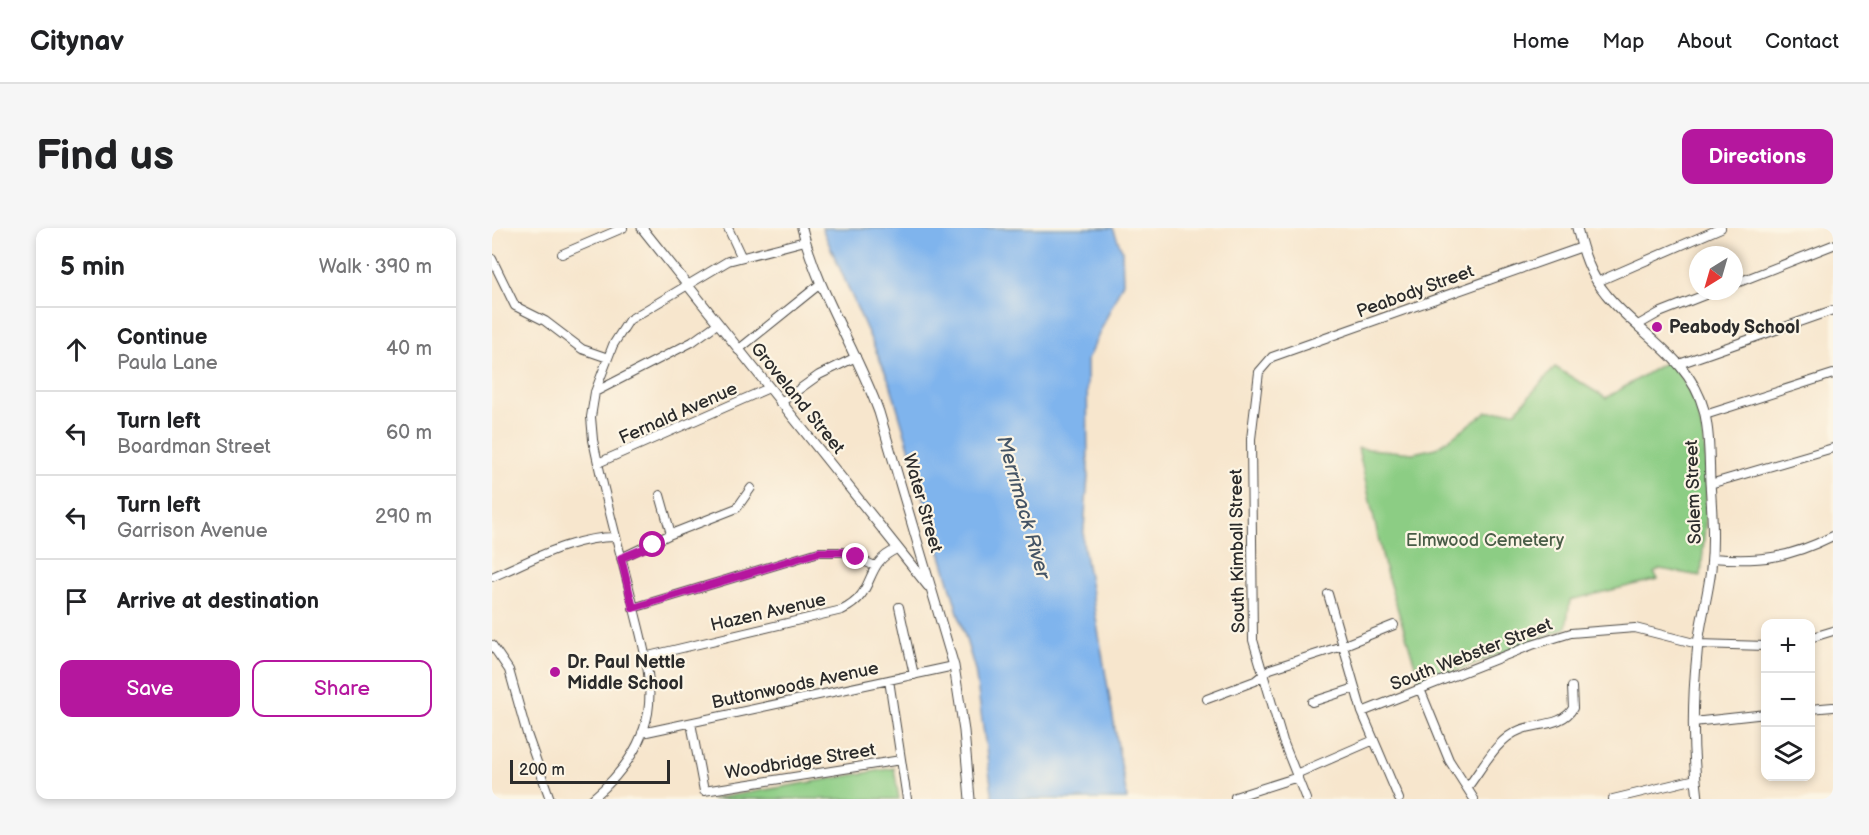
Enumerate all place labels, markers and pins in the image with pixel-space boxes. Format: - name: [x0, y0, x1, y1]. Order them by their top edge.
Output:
- place label: Peabody School: [1669, 317, 1800, 338]
- marker: Peabody School: [1650, 320, 1664, 334]
- place label: Dr. Paul Nettle Middle School: [567, 652, 685, 694]
- marker: Dr. Paul Nettle Middle School: [548, 665, 562, 679]

